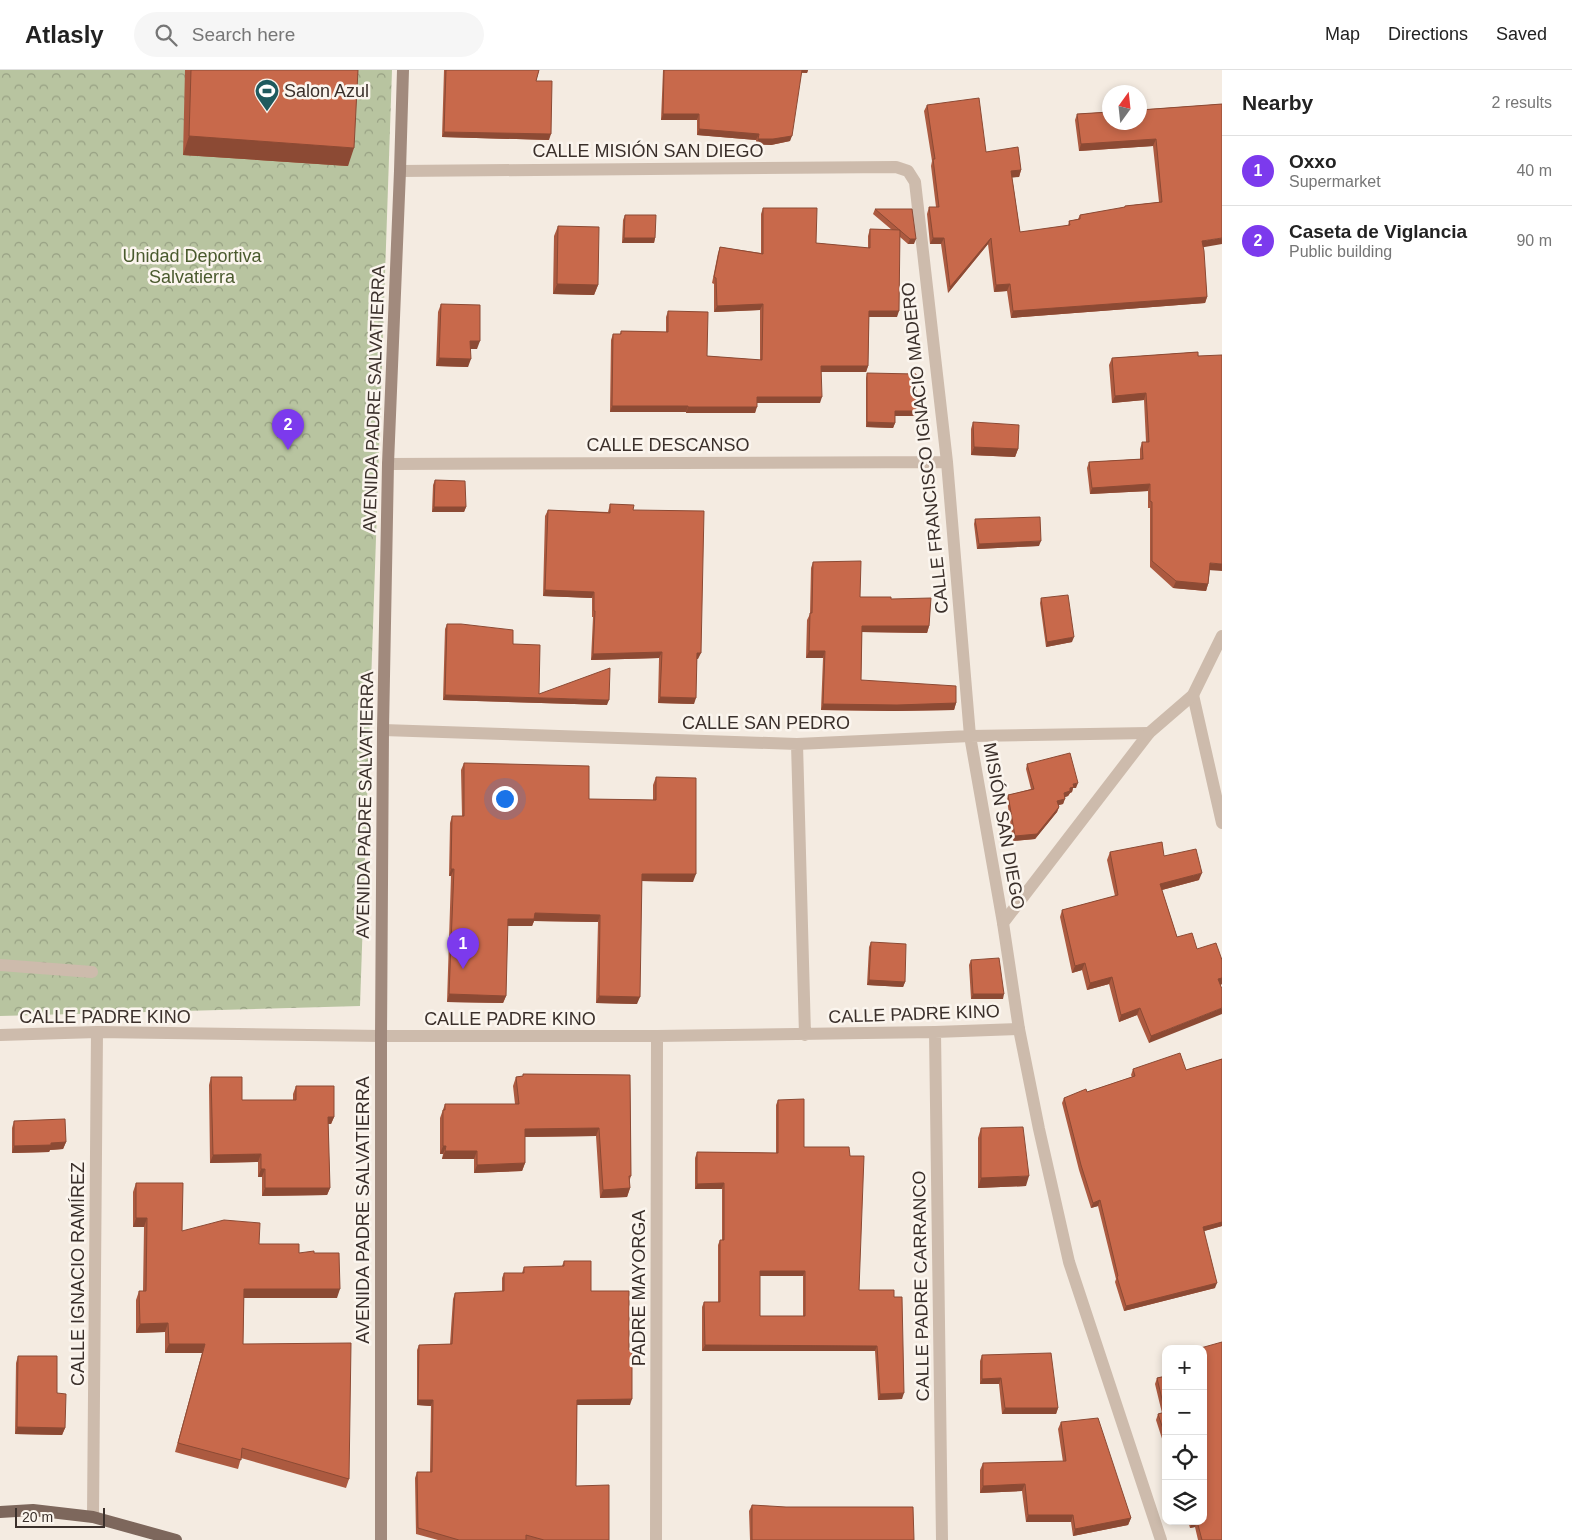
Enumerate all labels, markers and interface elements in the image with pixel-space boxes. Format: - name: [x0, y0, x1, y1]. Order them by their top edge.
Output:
- search box: [134, 12, 484, 57]
- text: Atlasly: [25, 21, 104, 48]
- icon: search: [152, 21, 180, 49]
- text: Search here: [192, 24, 295, 45]
- text: Map: [1325, 24, 1360, 44]
- text: Directions: [1388, 24, 1468, 44]
- text: Saved: [1496, 24, 1547, 44]
- sports icon: Salon Azul: [254, 78, 280, 112]
- place label: Salon Azul: [284, 81, 369, 101]
- north arrow: [1102, 85, 1147, 130]
- text: Nearby: [1242, 91, 1313, 114]
- text: 2 results: [1492, 94, 1552, 111]
- street label: CALLE MISIÓN SAN DIEGO: [532, 140, 764, 161]
- text: Oxxo: [1289, 151, 1337, 172]
- text: 1: [1254, 162, 1262, 179]
- text: 40 m: [1516, 162, 1552, 179]
- text: Supermarket: [1289, 173, 1381, 190]
- text: Caseta de Viglancia: [1289, 221, 1467, 242]
- text: 2: [1254, 232, 1262, 249]
- text: 90 m: [1516, 232, 1552, 249]
- text: Public building: [1289, 243, 1392, 260]
- park label: Unidad Deportiva Salvatierra: [122, 246, 263, 287]
- street label: AVENIDA PADRE SALVATIERRA: [359, 265, 389, 533]
- street label: CALLE FRANCISCO IGNACIO MADERO: [898, 281, 952, 615]
- pin: 2: [272, 409, 304, 450]
- street label: CALLE DESCANSO: [586, 435, 750, 455]
- street label: AVENIDA PADRE SALVATIERRA: [353, 671, 377, 939]
- street label: CALLE SAN PEDRO: [682, 713, 850, 733]
- street label: MISIÓN SAN DIEGO: [979, 741, 1030, 911]
- your location: [492, 786, 518, 812]
- pin: 1: [447, 928, 479, 969]
- street label: CALLE PADRE KINO: [828, 1001, 1000, 1027]
- street label: CALLE PADRE KINO: [19, 1007, 191, 1027]
- street label: CALLE PADRE KINO: [424, 1009, 596, 1029]
- street label: AVENIDA PADRE SALVATIERRA: [353, 1076, 373, 1344]
- street label: CALLE IGNACIO RAMÍREZ: [68, 1162, 88, 1386]
- street label: CALLE PADRE CARRANCO: [909, 1170, 933, 1402]
- street label: PADRE MAYORGA: [629, 1210, 649, 1366]
- map controls: [1162, 1345, 1207, 1525]
- button: +: [1162, 1345, 1207, 1390]
- button: −: [1162, 1390, 1207, 1435]
- button: locate: [1162, 1435, 1207, 1480]
- button: layers: [1162, 1480, 1207, 1525]
- scale bar: [15, 1505, 105, 1528]
- text: 20 m: [22, 1509, 53, 1525]

